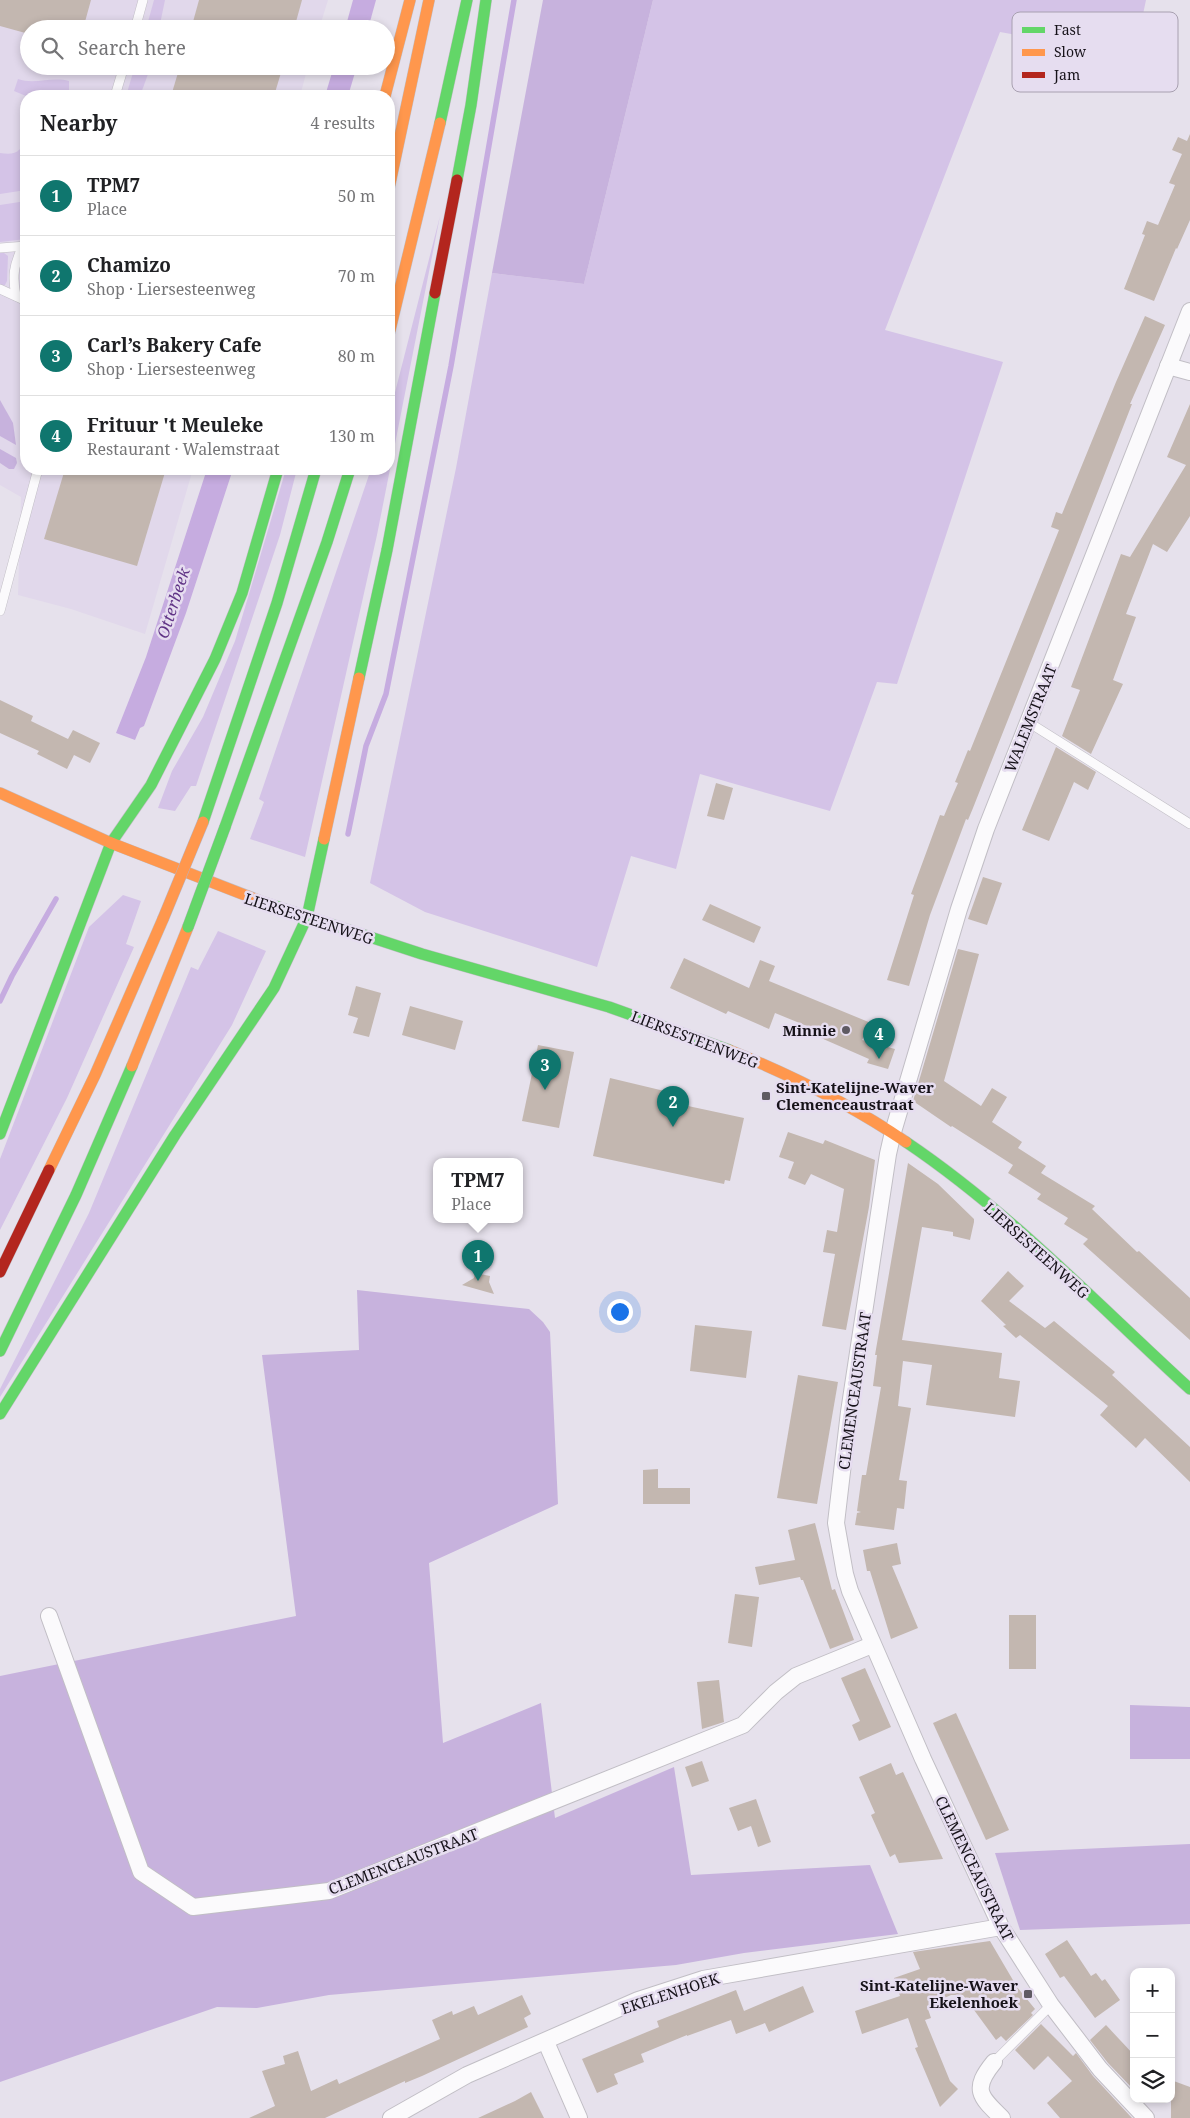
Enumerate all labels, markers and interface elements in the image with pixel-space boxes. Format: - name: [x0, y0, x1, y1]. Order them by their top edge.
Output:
- legend: [1012, 12, 1178, 92]
- search box: [20, 20, 395, 75]
- text: Fast: [1054, 20, 1081, 39]
- icon: search: [38, 34, 66, 62]
- text: Search here: [78, 35, 186, 61]
- text: Slow: [1054, 42, 1087, 61]
- text: Jam: [1053, 65, 1080, 84]
- text: Nearby: [40, 109, 118, 137]
- text: 4 results: [311, 112, 375, 134]
- text: TPM7: [87, 172, 140, 198]
- text: 1: [51, 185, 61, 207]
- text: 50 m: [338, 185, 375, 207]
- text: Place: [87, 198, 127, 220]
- text: Chamizo: [87, 252, 171, 278]
- text: 2: [51, 265, 61, 287]
- text: 70 m: [338, 265, 375, 287]
- text: Shop · Liersesteenweg: [87, 278, 255, 300]
- text: Carl’s Bakery Cafe: [87, 332, 262, 358]
- text: 3: [51, 345, 61, 367]
- text: 80 m: [338, 345, 375, 367]
- text: Shop · Liersesteenweg: [87, 358, 255, 380]
- text: Frituur 't Meuleke: [87, 412, 263, 438]
- text: 4: [51, 425, 61, 447]
- text: 130 m: [329, 425, 375, 447]
- text: Restaurant · Walemstraat: [87, 438, 280, 460]
- water label: Otterbeek: [151, 564, 195, 641]
- street label: WALEMSTRAAT: [999, 661, 1061, 775]
- street label: LIERSESTEENWEG: [242, 888, 376, 948]
- street label: LIERSESTEENWEG: [629, 1006, 762, 1073]
- pin: 4: [863, 1018, 895, 1059]
- place label: Minnie: [783, 1020, 836, 1040]
- marker: Minnie: [840, 1024, 852, 1036]
- pin: 3: [529, 1049, 561, 1090]
- place label: Sint-Katelijne-Waver Clemenceaustraat: [776, 1077, 934, 1114]
- pin: 2: [657, 1086, 689, 1127]
- marker: Sint-Katelijne-Waver Clemenceaustraat: [760, 1090, 772, 1102]
- popup: [433, 1158, 523, 1223]
- text: TPM7: [451, 1167, 505, 1193]
- text: Place: [451, 1193, 491, 1215]
- street label: LIERSESTEENWEG: [980, 1198, 1094, 1303]
- pin: 1: [462, 1240, 494, 1281]
- your location: [607, 1299, 633, 1325]
- street label: CLEMENCEAUSTRAAT: [833, 1311, 875, 1471]
- street label: CLEMENCEAUSTRAAT: [931, 1792, 1019, 1944]
- street label: CLEMENCEAUSTRAAT: [325, 1823, 481, 1899]
- street label: EKELENHOEK: [618, 1968, 722, 2018]
- map controls: [1130, 1968, 1175, 2103]
- button: +: [1130, 1968, 1175, 2013]
- place label: Sint-Katelijne-Waver Ekelenhoek: [860, 1975, 1018, 2012]
- marker: Sint-Katelijne-Waver Ekelenhoek: [1022, 1988, 1034, 2000]
- button: −: [1130, 2013, 1175, 2058]
- button: layers: [1130, 2058, 1175, 2103]

